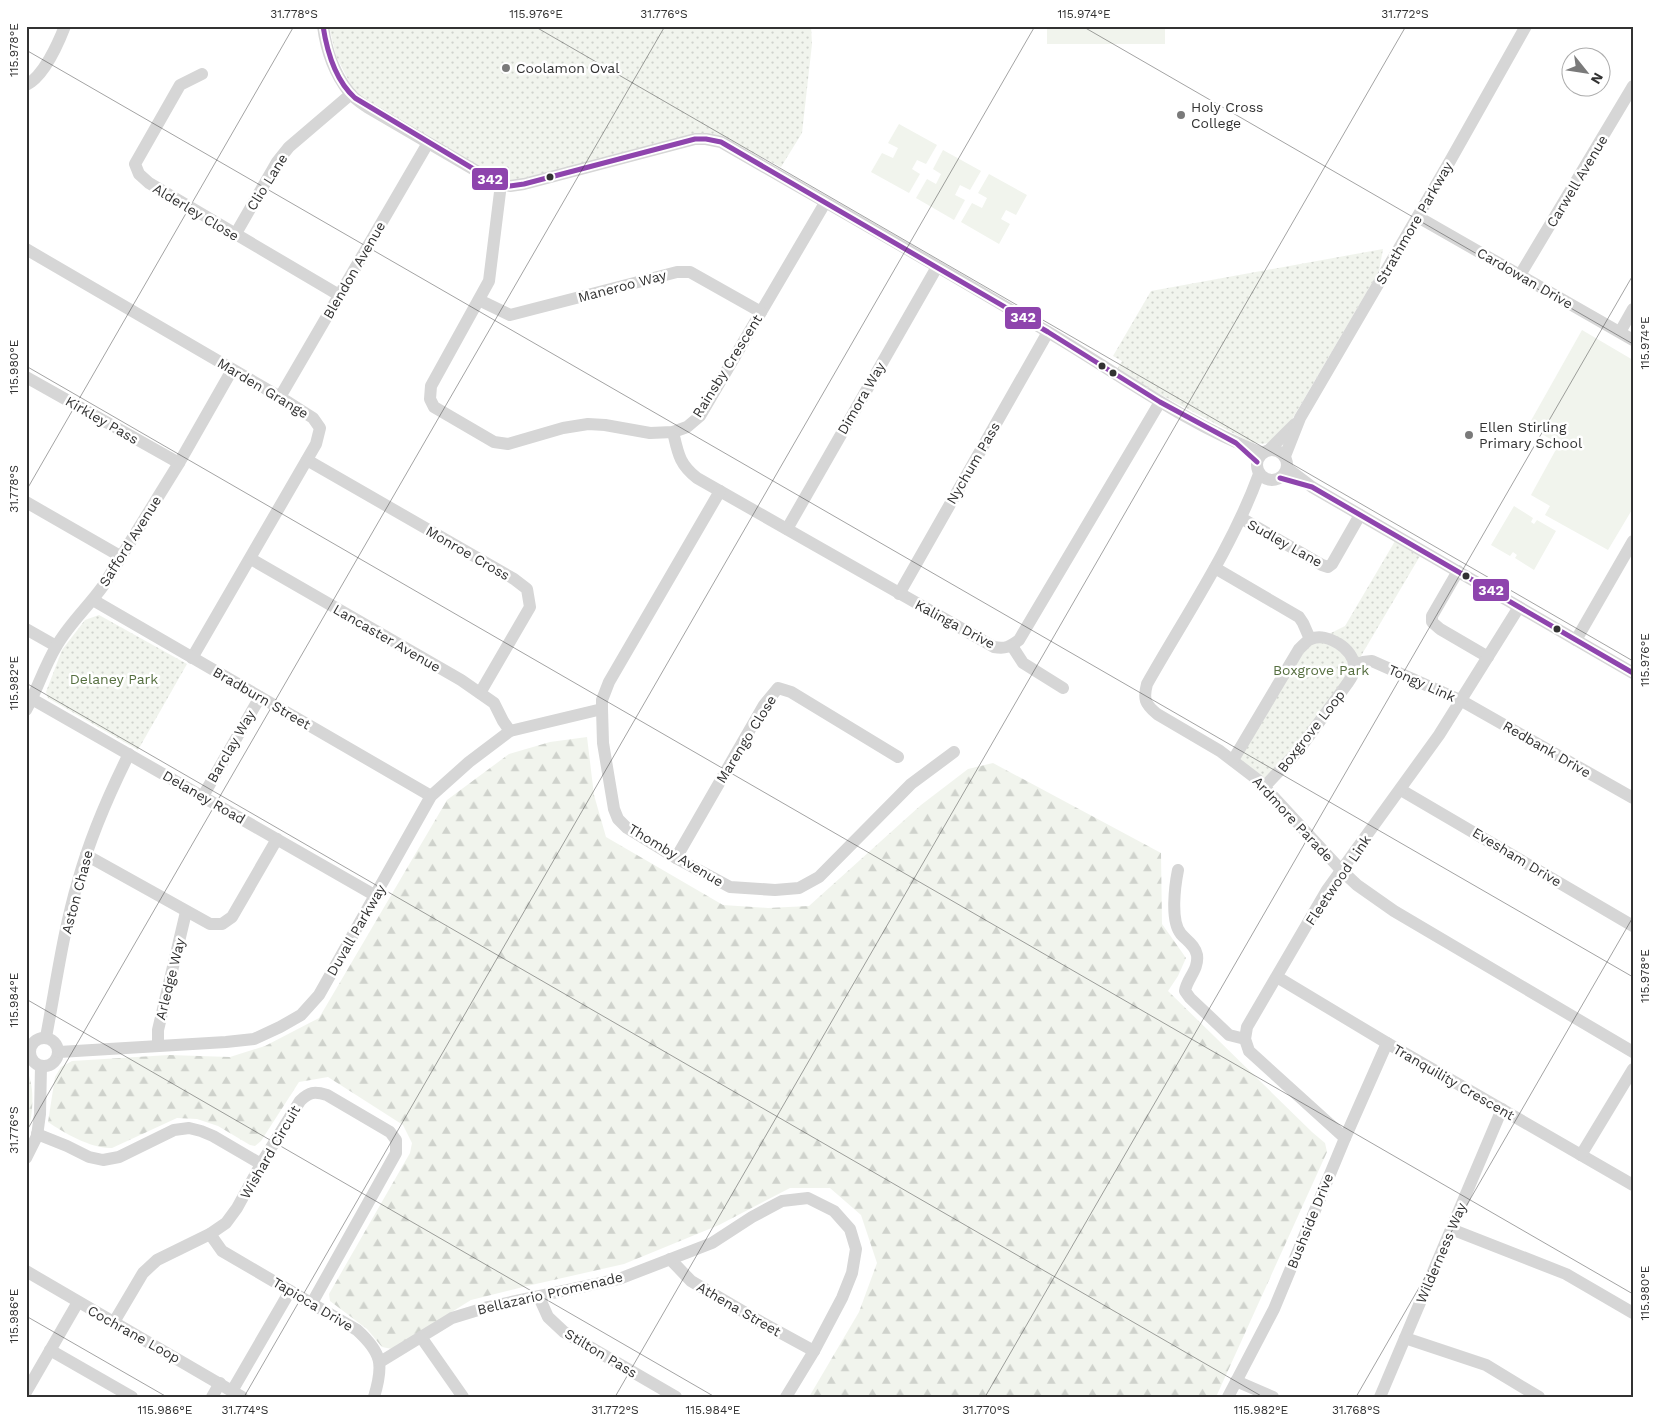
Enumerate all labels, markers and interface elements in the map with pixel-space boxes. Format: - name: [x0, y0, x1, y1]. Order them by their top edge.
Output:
- text: 31.778°S: [270, 7, 318, 21]
- text: 115.976°E: [509, 7, 563, 21]
- text: 31.776°S: [640, 7, 688, 21]
- text: 115.974°E: [1057, 7, 1111, 21]
- text: 31.772°S: [1381, 7, 1429, 21]
- text: 115.978°E: [7, 23, 21, 77]
- north arrow: [1562, 48, 1612, 98]
- place label: Coolamon Oval: [516, 60, 620, 76]
- marker: Coolamon Oval: [500, 62, 512, 74]
- text: N: [1588, 70, 1607, 87]
- place label: Holy Cross College: [1191, 99, 1263, 131]
- marker: Holy Cross College: [1175, 109, 1187, 121]
- street label: Carwell Avenue: [1543, 132, 1611, 230]
- street label: Clio Lane: [243, 151, 291, 213]
- street label: Strathmore Parkway: [1372, 158, 1456, 287]
- line badge: 342: [471, 167, 509, 191]
- text: 342: [477, 171, 503, 187]
- unlabelled marker: [545, 172, 555, 182]
- street label: Alderley Close: [150, 180, 242, 244]
- street label: Blendon Avenue: [320, 218, 388, 322]
- street label: Cardowan Drive: [1474, 244, 1576, 312]
- street label: Maneroo Way: [576, 266, 669, 305]
- line badge: 342: [1004, 306, 1042, 330]
- text: 342: [1010, 309, 1036, 325]
- street label: Rainsby Crescent: [689, 312, 765, 420]
- text: 115.974°E: [1638, 316, 1652, 370]
- text: 115.980°E: [7, 339, 21, 394]
- street label: Marden Grange: [215, 355, 311, 421]
- street label: Dimora Way: [834, 358, 888, 437]
- unlabelled marker: [1097, 361, 1107, 371]
- unlabelled marker: [1108, 368, 1118, 378]
- street label: Kirkley Pass: [63, 393, 141, 447]
- street label: Nychum Pass: [943, 419, 1003, 507]
- place label: Ellen Stirling Primary School: [1479, 419, 1583, 451]
- marker: Ellen Stirling Primary School: [1463, 429, 1475, 441]
- text: 31.778°S: [7, 465, 21, 513]
- street label: Safford Avenue: [96, 493, 164, 589]
- street label: Sudley Lane: [1245, 516, 1325, 570]
- street label: Monroe Cross: [423, 523, 513, 583]
- unlabelled marker: [1461, 571, 1471, 581]
- line badge: 342: [1472, 578, 1510, 602]
- text: 342: [1478, 582, 1504, 598]
- street label: Kalinga Drive: [912, 596, 998, 652]
- street label: Lancaster Avenue: [331, 601, 443, 675]
- unlabelled marker: [1552, 624, 1562, 634]
- text: 115.976°E: [1638, 633, 1652, 687]
- text: 115.982°E: [7, 655, 21, 710]
- street label: Tongy Link: [1386, 661, 1458, 705]
- park label: Boxgrove Park: [1273, 662, 1369, 678]
- street label: Bradburn Street: [210, 664, 314, 733]
- park label: Delaney Park: [70, 671, 158, 687]
- street label: Boxgrove Loop: [1274, 687, 1348, 775]
- street label: Marengo Close: [713, 692, 779, 786]
- street label: Barclay Way: [204, 706, 259, 785]
- street label: Redbank Drive: [1500, 717, 1594, 781]
- street label: Delaney Road: [160, 767, 248, 827]
- street label: Ardmore Parade: [1250, 773, 1336, 865]
- street label: Thomby Avenue: [626, 820, 726, 890]
- street label: Evesham Drive: [1470, 824, 1564, 890]
- street label: Fleetwood Link: [1302, 832, 1374, 928]
- street label: Aston Chase: [58, 848, 96, 936]
- street label: Duvall Parkway: [323, 881, 389, 979]
- street label: Arledge Way: [152, 936, 188, 1022]
- text: 115.978°E: [1638, 949, 1652, 1003]
- text: 115.984°E: [7, 972, 21, 1027]
- street label: Tranquility Crescent: [1391, 1041, 1518, 1123]
- street label: Wishard Circuit: [237, 1102, 303, 1202]
- text: 31.776°S: [7, 1106, 21, 1154]
- street label: Bushside Drive: [1284, 1171, 1336, 1271]
- street label: Wilderness Way: [1413, 1200, 1470, 1306]
- text: 115.980°E: [1638, 1265, 1652, 1320]
- street label: Bellazario Promenade: [476, 1268, 624, 1318]
- street label: Tapioca Drive: [270, 1274, 356, 1334]
- street label: Athena Street: [694, 1278, 784, 1340]
- text: 115.986°E: [7, 1288, 21, 1343]
- street label: Cochrane Loop: [85, 1302, 183, 1366]
- street label: Stilton Pass: [562, 1325, 640, 1381]
- text: 115.986°E: [138, 1403, 193, 1417]
- text: 31.774°S: [221, 1403, 269, 1417]
- text: 31.772°S: [591, 1403, 639, 1417]
- text: 115.984°E: [686, 1403, 741, 1417]
- text: 31.770°S: [962, 1403, 1010, 1417]
- text: 115.982°E: [1234, 1403, 1289, 1417]
- text: 31.768°S: [1332, 1403, 1380, 1417]

